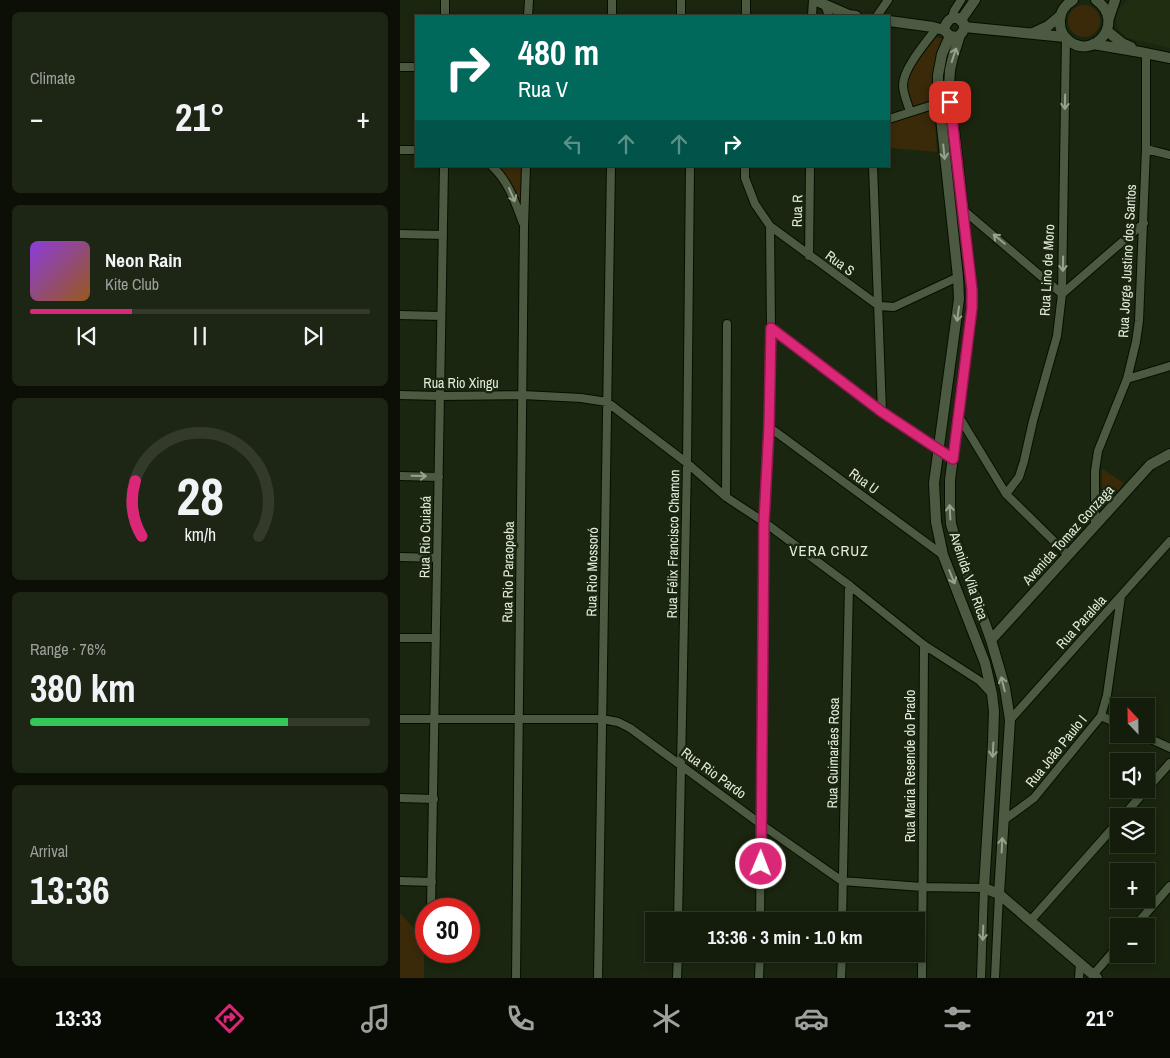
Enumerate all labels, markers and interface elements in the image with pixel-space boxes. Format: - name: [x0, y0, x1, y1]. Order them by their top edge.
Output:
- text: 480 m: [518, 29, 599, 76]
- icon: right: [435, 35, 500, 100]
- one-way arrow: [950, 48, 959, 64]
- text: Climate: [30, 67, 75, 89]
- text: Rua V: [518, 74, 568, 104]
- pin: [929, 81, 971, 123]
- icon: arrive: [936, 88, 964, 116]
- text: 21°: [175, 92, 225, 143]
- one-way arrow: [1060, 93, 1070, 109]
- text: −: [30, 99, 43, 137]
- text: +: [357, 99, 370, 137]
- icon: left: [559, 130, 587, 158]
- icon: ahead: [612, 130, 640, 158]
- icon: ahead: [665, 130, 693, 158]
- icon: right: [718, 130, 746, 158]
- one-way arrow: [939, 144, 949, 160]
- street label: Rua Jorge Justino dos Santos: [1114, 183, 1140, 338]
- one-way arrow: [507, 187, 517, 202]
- street label: Rua R: [788, 195, 806, 227]
- street label: Rua Lino de Moro: [1036, 224, 1058, 316]
- one-way arrow: [992, 234, 1005, 245]
- street label: Rua S: [822, 246, 858, 280]
- text: Neon Rain: [105, 247, 182, 273]
- one-way arrow: [1058, 256, 1068, 272]
- text: Kite Club: [105, 273, 159, 295]
- one-way arrow: [952, 305, 962, 321]
- icon: previous: [73, 322, 101, 350]
- icon: pause: [186, 322, 214, 350]
- icon: next: [299, 322, 327, 350]
- street label: Rua Rio Xingu: [423, 374, 499, 392]
- text: 28: [176, 461, 224, 531]
- street label: Rua U: [846, 464, 882, 498]
- street label: Rua Félix Francisco Chamon: [663, 469, 683, 619]
- one-way arrow: [411, 471, 427, 481]
- street label: Avenida Tomaz Gonzaga: [1018, 481, 1118, 590]
- street label: Rua Rio Cuiabá: [415, 495, 435, 578]
- one-way arrow: [946, 504, 955, 520]
- street label: Rua Rio Paraopeba: [498, 521, 518, 623]
- text: km/h: [184, 523, 216, 547]
- street label: Rua Rio Mossoró: [582, 527, 602, 617]
- street label: Avenida Vila Rica: [945, 529, 993, 623]
- district label: VERA CRUZ: [789, 540, 869, 561]
- one-way arrow: [948, 569, 958, 584]
- street label: Rua Paralela: [1052, 591, 1110, 653]
- text: Range · 76%: [30, 638, 106, 660]
- text: 380 km: [30, 663, 136, 714]
- one-way arrow: [998, 676, 1007, 692]
- street label: Rua Maria Resende do Prado: [901, 690, 919, 842]
- street label: Rua Guimarães Rosa: [823, 697, 843, 809]
- north arrow: [1110, 698, 1155, 742]
- map controls: [1110, 698, 1155, 963]
- street label: Rua João Paulo I: [1021, 711, 1091, 791]
- one-way arrow: [988, 742, 997, 758]
- street label: Rua Rio Pardo: [678, 743, 750, 803]
- button: sound: [1110, 753, 1155, 798]
- button: layers: [1110, 808, 1155, 853]
- position arrow: [734, 837, 786, 889]
- one-way arrow: [998, 838, 1007, 854]
- text: Arrival: [30, 840, 68, 862]
- button: +: [1110, 863, 1155, 908]
- text: 13:36: [30, 865, 110, 916]
- speed limit sign: 30: [415, 898, 480, 963]
- button: −: [1110, 918, 1155, 963]
- text: 13:36 · 3 min · 1.0 km: [707, 924, 863, 950]
- one-way arrow: [978, 925, 987, 941]
- icon: directions: [212, 1001, 247, 1036]
- icon: music: [358, 1001, 393, 1036]
- icon: phone: [503, 1001, 538, 1036]
- icon: climate: [649, 1001, 684, 1036]
- icon: car: [794, 1001, 829, 1036]
- icon: filters: [940, 1001, 975, 1036]
- text: 13:33: [55, 1003, 101, 1033]
- text: 21°: [1086, 1003, 1115, 1033]

